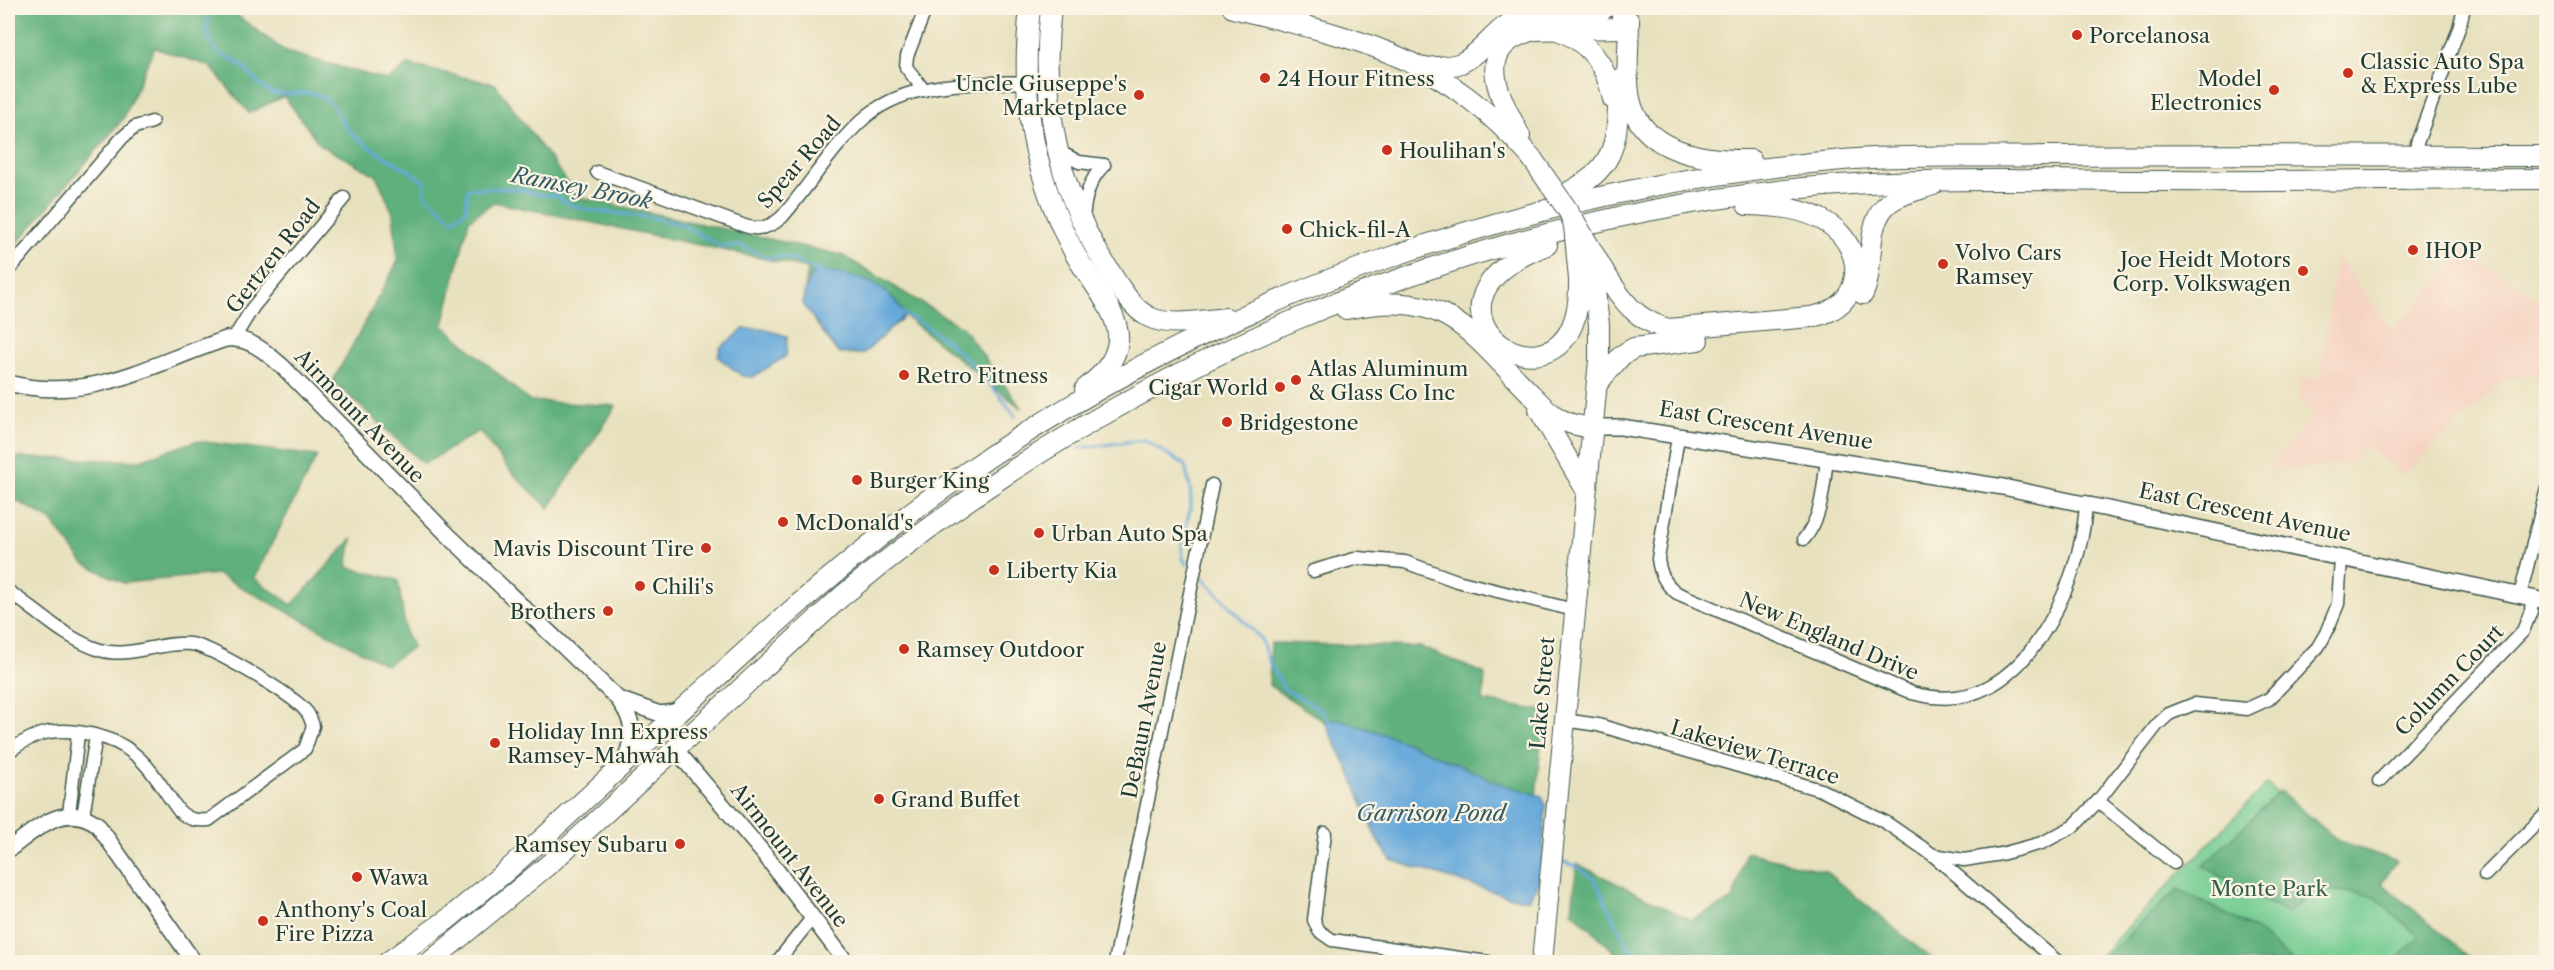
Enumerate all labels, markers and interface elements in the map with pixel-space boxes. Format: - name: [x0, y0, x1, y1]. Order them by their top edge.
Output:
- place label: Porcelanosa: [2089, 23, 2211, 48]
- marker: Porcelanosa: [2070, 28, 2084, 42]
- place label: Classic Auto Spa & Express Lube: [2360, 49, 2525, 98]
- place label: 24 Hour Fitness: [1277, 66, 1435, 91]
- place label: Model Electronics: [2150, 66, 2262, 115]
- marker: Classic Auto Spa & Express Lube: [2341, 66, 2355, 80]
- place label: Uncle Giuseppe's Marketplace: [955, 71, 1127, 120]
- marker: 24 Hour Fitness: [1258, 71, 1272, 85]
- marker: Model Electronics: [2267, 83, 2281, 97]
- marker: Uncle Giuseppe's Marketplace: [1132, 88, 1146, 102]
- street label: Spear Road: [752, 111, 846, 213]
- place label: Houlihan's: [1399, 138, 1506, 163]
- marker: Houlihan's: [1380, 143, 1394, 157]
- water label: Ramsey Brook: [507, 161, 655, 215]
- street label: Gertzen Road: [221, 194, 326, 318]
- place label: Chick-fil-A: [1299, 217, 1411, 242]
- marker: Chick-fil-A: [1280, 222, 1294, 236]
- place label: IHOP: [2425, 238, 2482, 263]
- place label: Volvo Cars Ramsey: [1954, 240, 2062, 289]
- marker: IHOP: [2406, 243, 2420, 257]
- place label: Joe Heidt Motors Corp. Volkswagen: [2113, 247, 2291, 296]
- marker: Volvo Cars Ramsey: [1936, 257, 1950, 271]
- marker: Joe Heidt Motors Corp. Volkswagen: [2296, 264, 2310, 278]
- street label: Airmount Avenue: [289, 343, 430, 488]
- place label: Atlas Aluminum & Glass Co Inc: [1307, 356, 1469, 405]
- place label: Retro Fitness: [916, 363, 1048, 388]
- marker: Retro Fitness: [897, 368, 911, 382]
- marker: Atlas Aluminum & Glass Co Inc: [1289, 373, 1303, 387]
- place label: Cigar World: [1148, 375, 1268, 400]
- marker: Cigar World: [1273, 380, 1287, 394]
- street label: East Crescent Avenue: [1657, 396, 1875, 454]
- place label: Bridgestone: [1239, 410, 1359, 435]
- marker: Bridgestone: [1220, 415, 1234, 429]
- place label: Burger King: [869, 468, 990, 493]
- marker: Burger King: [850, 473, 864, 487]
- street label: East Crescent Avenue: [2137, 477, 2353, 547]
- place label: McDonald's: [795, 510, 913, 535]
- marker: McDonald's: [776, 515, 790, 529]
- place label: Urban Auto Spa: [1051, 521, 1209, 546]
- marker: Urban Auto Spa: [1032, 526, 1046, 540]
- place label: Mavis Discount Tire: [493, 536, 694, 561]
- marker: Mavis Discount Tire: [699, 541, 713, 555]
- place label: Liberty Kia: [1006, 558, 1118, 583]
- marker: Liberty Kia: [987, 563, 1001, 577]
- place label: Chili's: [652, 574, 714, 599]
- marker: Chili's: [633, 579, 647, 593]
- street label: New England Drive: [1735, 587, 1923, 685]
- place label: Brothers: [510, 599, 596, 624]
- marker: Brothers: [601, 604, 615, 618]
- street label: Column Court: [2390, 619, 2509, 741]
- street label: Lake Street: [1525, 635, 1559, 750]
- place label: Ramsey Outdoor: [916, 637, 1084, 662]
- street label: DeBaun Avenue: [1116, 639, 1172, 801]
- marker: Ramsey Outdoor: [897, 642, 911, 656]
- street label: Lakeview Terrace: [1667, 714, 1843, 790]
- place label: Holiday Inn Express Ramsey-Mahwah: [507, 719, 708, 768]
- marker: Holiday Inn Express Ramsey-Mahwah: [488, 736, 502, 750]
- street label: Airmount Avenue: [725, 777, 854, 932]
- place label: Grand Buffet: [891, 787, 1021, 812]
- marker: Grand Buffet: [872, 792, 886, 806]
- water label: Garrison Pond: [1356, 800, 1508, 827]
- place label: Ramsey Subaru: [514, 832, 668, 857]
- marker: Ramsey Subaru: [673, 837, 687, 851]
- place label: Wawa: [368, 865, 429, 890]
- marker: Wawa: [350, 870, 364, 884]
- park label: Monte Park: [2210, 876, 2328, 901]
- place label: Anthony's Coal Fire Pizza: [274, 897, 427, 946]
- marker: Anthony's Coal Fire Pizza: [256, 914, 270, 928]

